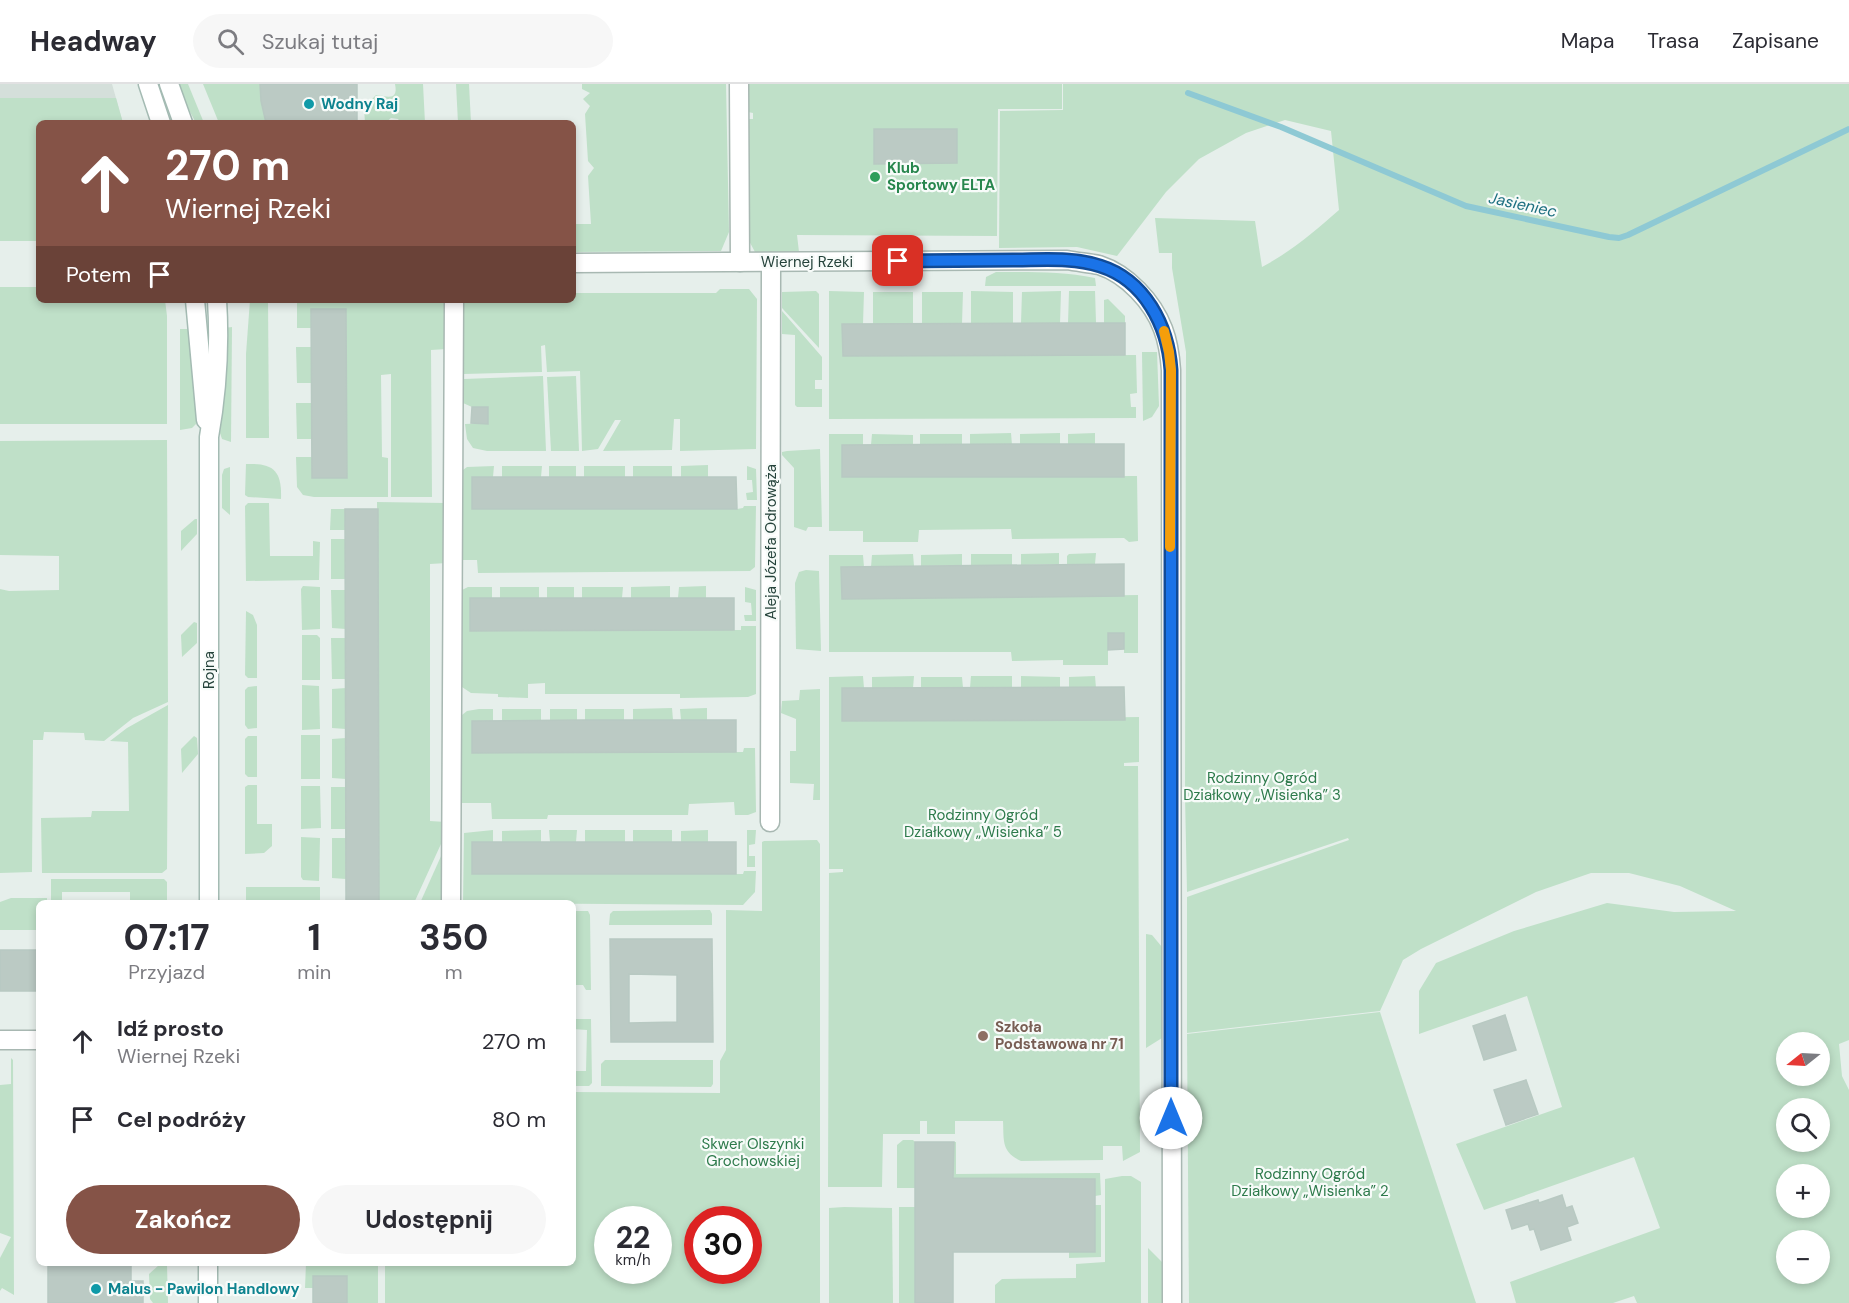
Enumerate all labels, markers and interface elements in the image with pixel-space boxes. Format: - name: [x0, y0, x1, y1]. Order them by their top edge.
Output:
- search box: [193, 14, 613, 68]
- text: Headway: [30, 23, 157, 60]
- icon: search: [214, 25, 247, 58]
- text: Szukaj tutaj: [262, 27, 378, 56]
- text: Mapa: [1561, 27, 1614, 55]
- text: Trasa: [1647, 27, 1699, 55]
- text: Zapisane: [1732, 27, 1819, 55]
- place label: Wodny Raj: [321, 94, 398, 114]
- marker: Wodny Raj: [302, 97, 316, 111]
- text: 270 m: [165, 138, 290, 193]
- icon: ahead: [66, 144, 144, 222]
- place label: Klub Sportowy ELTA: [887, 158, 995, 195]
- marker: Klub Sportowy ELTA: [868, 170, 882, 184]
- water label: Jasieniec: [1487, 187, 1559, 222]
- text: Wiernej Rzeki: [165, 191, 331, 226]
- pin: [872, 235, 923, 286]
- icon: arrive: [881, 244, 914, 277]
- street label: Wiernej Rzeki: [761, 252, 853, 272]
- icon: arrive: [143, 258, 176, 291]
- text: Potem: [66, 260, 131, 289]
- street label: Aleja Józefa Odrowąża: [761, 464, 781, 620]
- street label: Rojna: [199, 651, 219, 689]
- park label: Rodzinny Ogród Działkowy „Wisienka” 3: [1183, 768, 1341, 805]
- park label: Rodzinny Ogród Działkowy „Wisienka” 5: [904, 805, 1062, 842]
- text: 07:17: [124, 914, 210, 961]
- text: 1: [308, 914, 321, 961]
- text: 350: [419, 914, 488, 961]
- text: Przyjazd: [128, 959, 205, 985]
- text: min: [297, 959, 331, 985]
- text: m: [445, 959, 463, 985]
- text: Idź prosto: [117, 1014, 224, 1043]
- place label: Szkoła Podstawowa nr 71: [995, 1017, 1124, 1054]
- icon: ahead: [66, 1025, 99, 1058]
- text: 270 m: [482, 1027, 546, 1056]
- marker: Szkoła Podstawowa nr 71: [976, 1029, 990, 1043]
- north arrow: [1776, 1032, 1830, 1086]
- map controls: [1776, 1032, 1830, 1284]
- text: Wiernej Rzeki: [117, 1043, 240, 1069]
- position arrow: [1139, 1086, 1203, 1150]
- button: search: [1776, 1098, 1830, 1152]
- icon: arrive: [66, 1103, 99, 1136]
- text: Cel podróży: [117, 1105, 246, 1134]
- text: 80 m: [492, 1105, 546, 1134]
- park label: Skwer Olszynki Grochowskiej: [702, 1134, 804, 1171]
- park label: Rodzinny Ogród Działkowy „Wisienka” 2: [1231, 1164, 1389, 1201]
- button: +: [1776, 1164, 1830, 1218]
- button: Zakończ: [66, 1185, 300, 1254]
- button: Udostępnij: [312, 1185, 546, 1254]
- speed limit sign: 30: [684, 1206, 762, 1284]
- text: 22: [616, 1218, 650, 1257]
- button: −: [1776, 1230, 1830, 1284]
- text: km/h: [615, 1250, 651, 1270]
- place label: Malus - Pawilon Handlowy: [108, 1279, 300, 1299]
- marker: Malus - Pawilon Handlowy: [89, 1282, 103, 1296]

